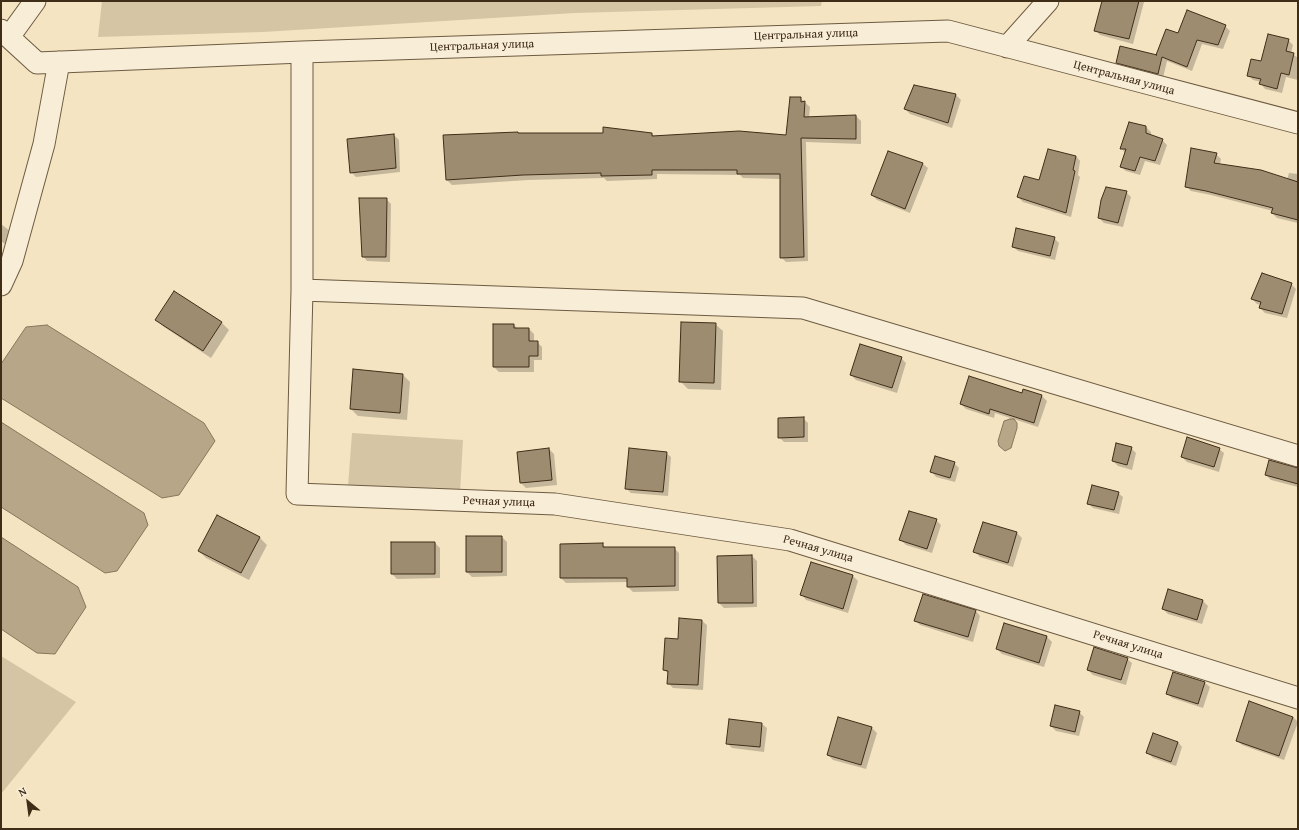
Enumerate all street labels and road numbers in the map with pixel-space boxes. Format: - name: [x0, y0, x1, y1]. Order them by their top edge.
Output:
- street label: Центральная улица: [754, 26, 858, 44]
- street label: Центральная улица: [430, 37, 534, 55]
- street label: Центральная улица: [1072, 58, 1176, 98]
- street label: Речная улица: [463, 494, 535, 510]
- street label: Речная улица: [781, 532, 855, 566]
- street label: Речная улица: [1091, 628, 1165, 662]

